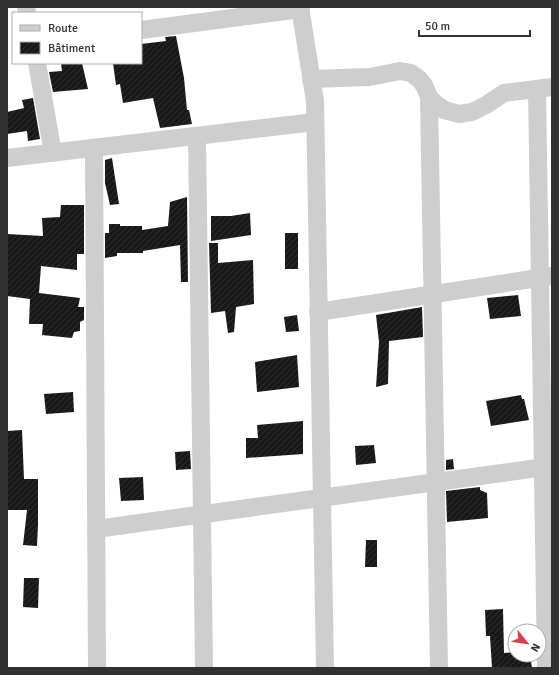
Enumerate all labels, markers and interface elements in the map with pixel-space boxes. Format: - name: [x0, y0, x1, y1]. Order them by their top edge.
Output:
- legend: [12, 12, 142, 64]
- scale bar: [419, 12, 530, 38]
- text: 50 m: [425, 19, 450, 34]
- text: Route: [48, 21, 78, 36]
- text: Bâtiment: [48, 41, 95, 56]
- north arrow: [507, 623, 547, 663]
- text: N: [528, 641, 543, 654]

